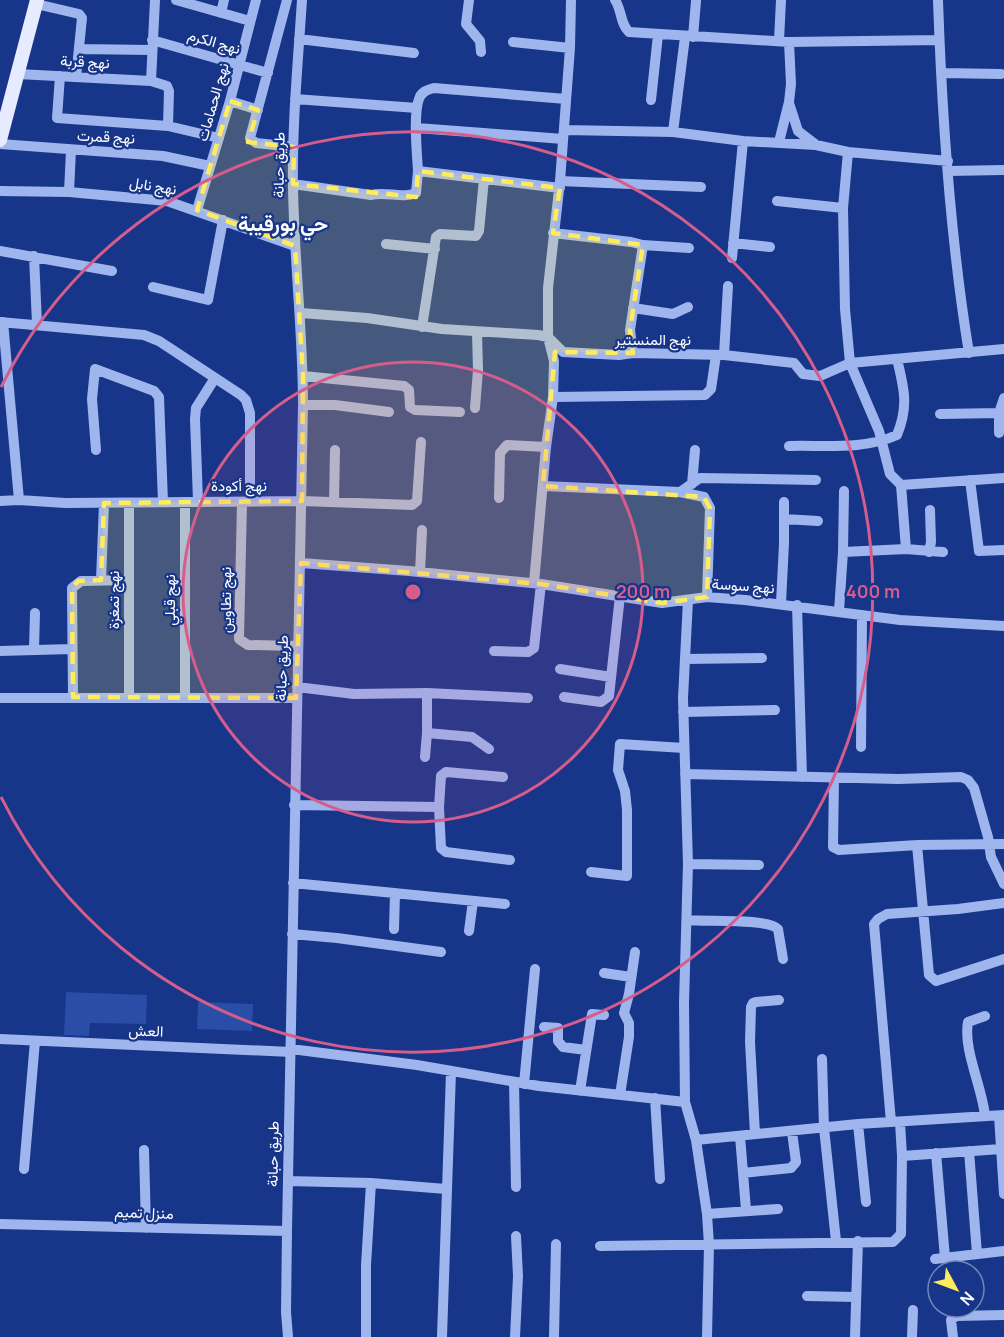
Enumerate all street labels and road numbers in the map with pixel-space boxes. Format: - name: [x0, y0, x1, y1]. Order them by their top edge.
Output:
- street label: نهج الكرم: [185, 24, 243, 60]
- street label: نهج قربة: [60, 50, 110, 74]
- street label: نهج الحمامات: [191, 60, 235, 144]
- street label: نهج قمرت: [76, 124, 136, 150]
- street label: طريق حبانة: [267, 132, 290, 198]
- street label: نهج نابل: [128, 171, 178, 201]
- street label: نهج المنستير: [614, 329, 691, 351]
- street label: نهج أكودة: [211, 475, 267, 497]
- street label: نهج تطاوين: [215, 567, 237, 633]
- street label: نهج تمغزة: [103, 571, 125, 629]
- street label: نهج سوسة: [711, 573, 775, 599]
- street label: نهج قبلي: [159, 574, 183, 626]
- street label: طريق حبانة: [270, 634, 293, 701]
- street label: العش: [128, 1019, 164, 1042]
- street label: طريق حبانة: [261, 1121, 284, 1187]
- street label: منزل تميم: [114, 1201, 174, 1224]

